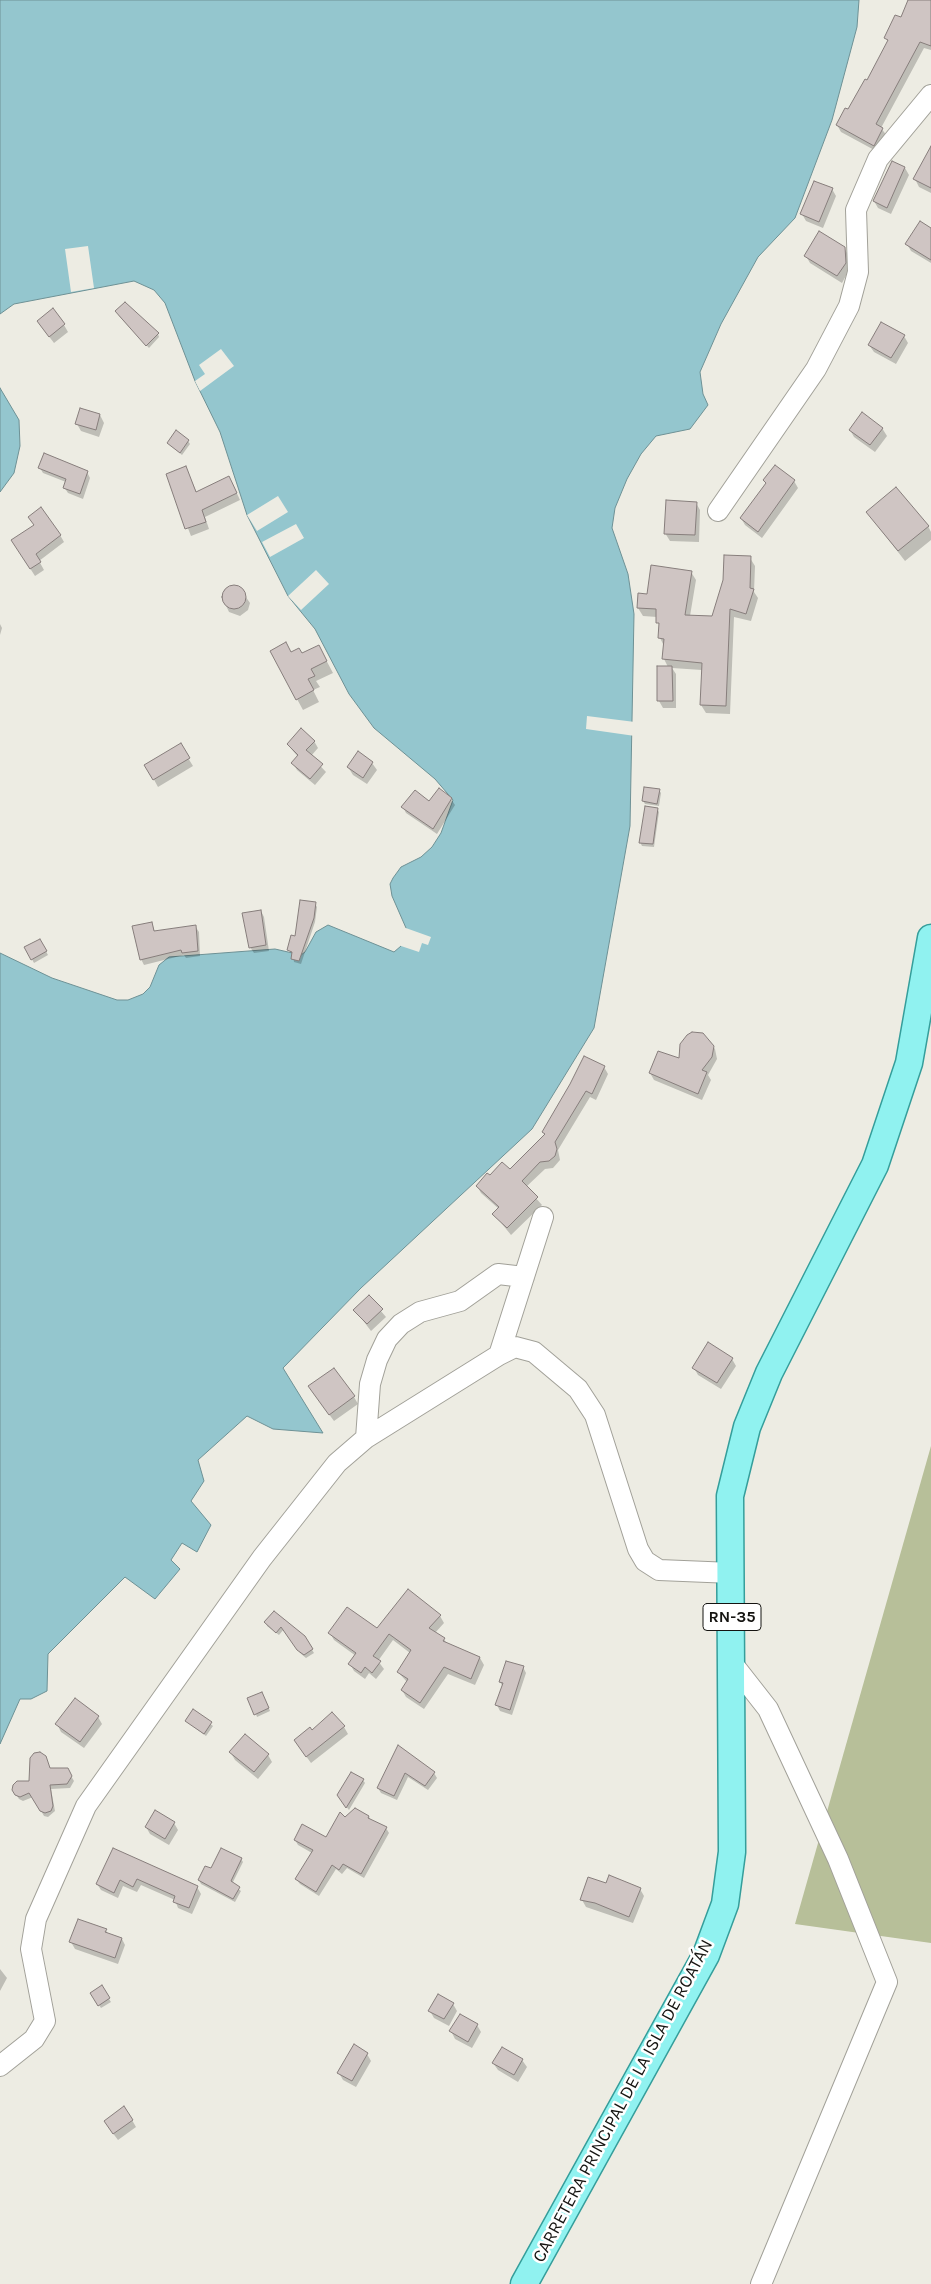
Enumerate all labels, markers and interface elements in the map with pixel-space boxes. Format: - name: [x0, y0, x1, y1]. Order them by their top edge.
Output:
- road number: RN-35: [703, 1604, 761, 1630]
- street label: CARRETERA PRINCIPAL DE LA ISLA DE ROATÁN: [528, 1936, 718, 2266]

